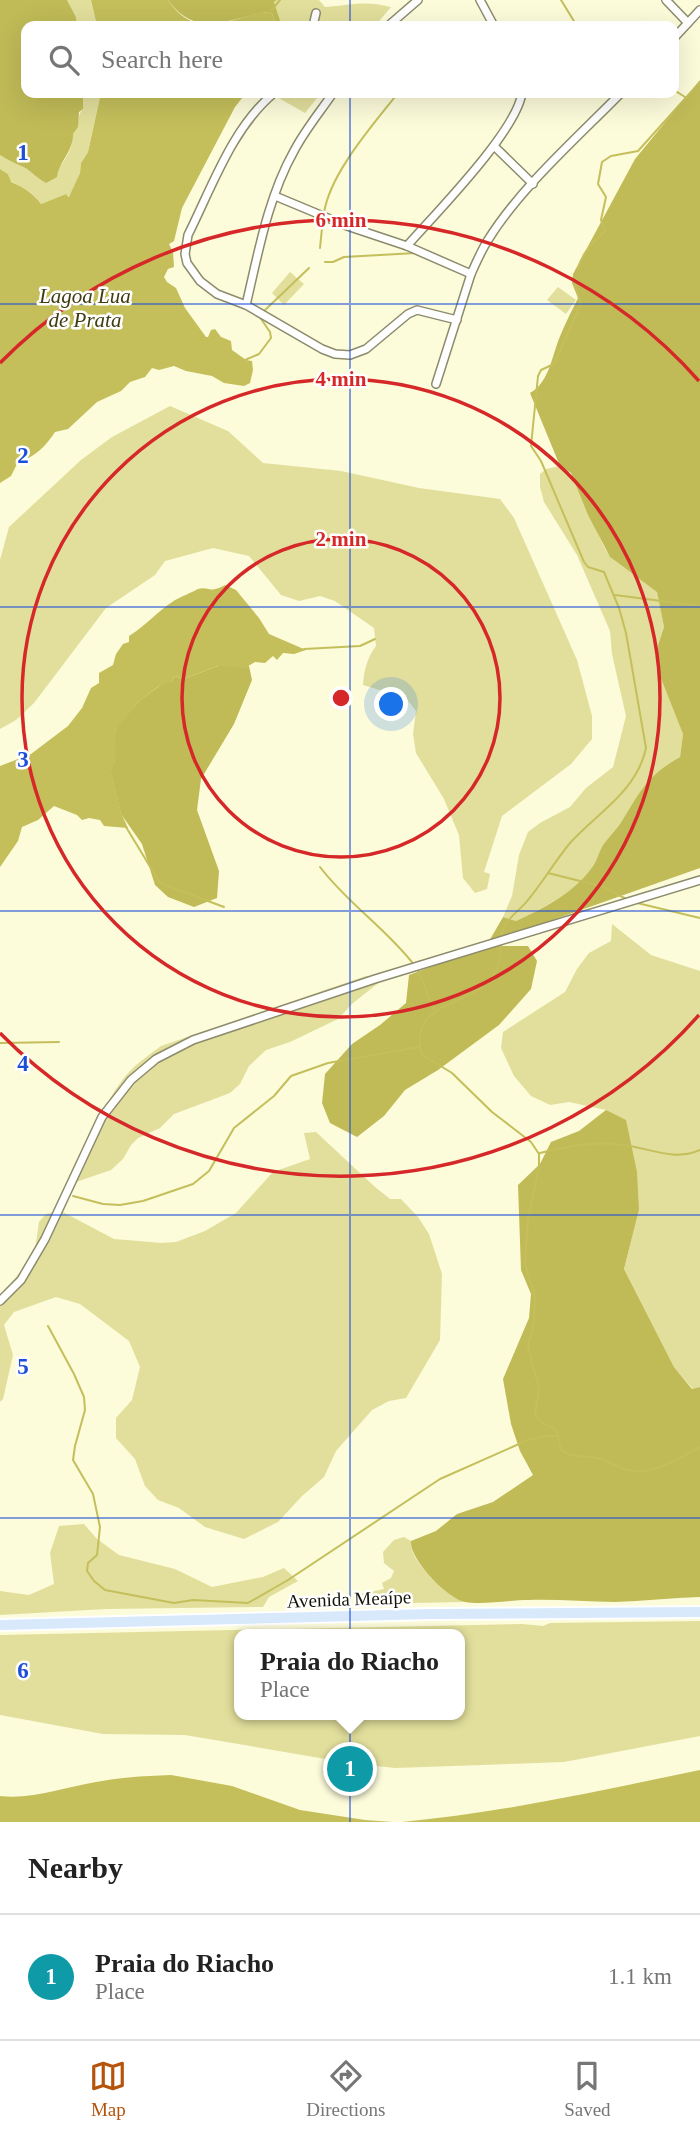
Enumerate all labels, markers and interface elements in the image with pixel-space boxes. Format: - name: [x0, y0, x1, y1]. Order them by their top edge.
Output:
- search box: [21, 21, 679, 98]
- icon: search: [45, 41, 83, 79]
- text: Search here: [101, 45, 223, 74]
- text: 1: [17, 140, 29, 165]
- text: 6 min: [316, 208, 367, 232]
- water label: Lagoa Lua de Prata: [38, 284, 131, 332]
- text: 4 min: [316, 367, 367, 391]
- text: 2: [17, 443, 29, 468]
- text: 2 min: [316, 527, 367, 551]
- centre of rings: [329, 686, 353, 710]
- your location: [374, 687, 408, 721]
- text: 3: [17, 747, 29, 772]
- text: 4: [17, 1051, 29, 1076]
- text: 5: [17, 1354, 29, 1379]
- street label: Avenida Meaípe: [286, 1586, 412, 1612]
- popup: [234, 1629, 465, 1720]
- text: Praia do Riacho: [260, 1647, 439, 1676]
- text: 6: [17, 1658, 29, 1683]
- text: Place: [260, 1677, 310, 1702]
- pin: 1: [327, 1743, 373, 1795]
- text: Nearby: [28, 1851, 123, 1884]
- text: Praia do Riacho: [95, 1949, 274, 1978]
- text: 1: [45, 1964, 57, 1989]
- text: 1.1 km: [608, 1964, 672, 1989]
- text: Place: [95, 1979, 145, 2004]
- tab: Map: [89, 2057, 127, 2121]
- tab: Directions: [306, 2057, 385, 2121]
- tab: Saved: [564, 2057, 611, 2121]

